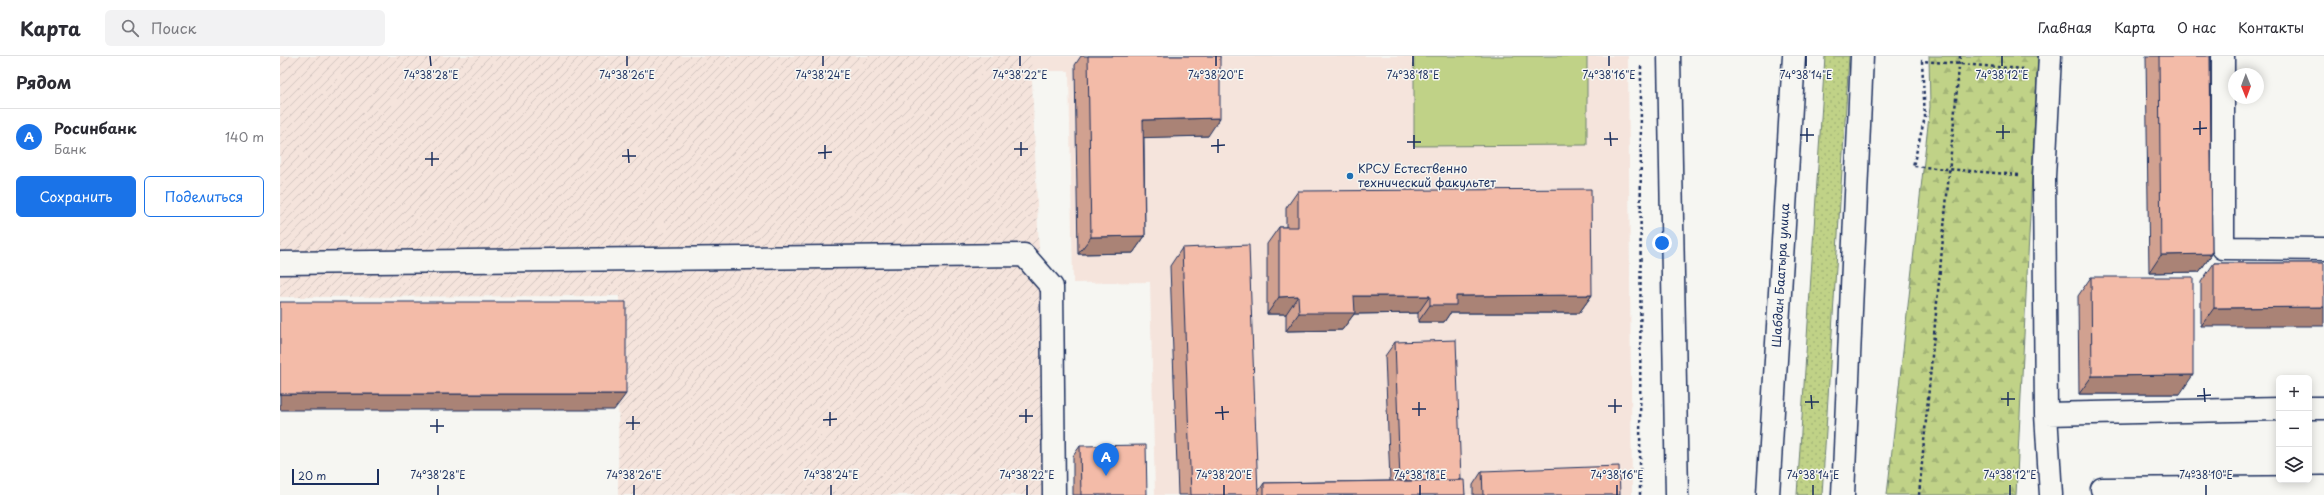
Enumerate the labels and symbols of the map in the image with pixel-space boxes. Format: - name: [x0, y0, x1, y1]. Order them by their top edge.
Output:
- text: 74°38'28"E: [403, 67, 459, 82]
- text: 74°38'26"E: [599, 67, 655, 82]
- text: 74°38'24"E: [795, 67, 851, 82]
- text: 74°38'22"E: [992, 67, 1048, 82]
- text: 74°38'20"E: [1188, 67, 1244, 82]
- text: 74°38'18"E: [1387, 67, 1439, 82]
- text: 74°38'16"E: [1582, 67, 1636, 82]
- text: 74°38'14"E: [1780, 67, 1832, 82]
- text: 74°38'12"E: [1975, 67, 2029, 82]
- north arrow: [2228, 68, 2264, 104]
- place label: КРСУ Естественно технический факультет: [1358, 159, 1496, 191]
- marker: КРСУ Естественно технический факультет: [1345, 171, 1355, 181]
- street label: Шабдан Баатыра улица: [1767, 202, 1793, 348]
- your location: [1652, 233, 1672, 253]
- pin: A: [1093, 443, 1119, 476]
- scale bar: [292, 467, 379, 486]
- text: 74°38'28"E: [410, 467, 466, 482]
- text: 74°38'26"E: [606, 467, 662, 482]
- text: 74°38'24"E: [803, 467, 859, 482]
- text: 74°38'22"E: [999, 467, 1055, 482]
- text: 74°38'20"E: [1196, 467, 1252, 482]
- text: 74°38'18"E: [1394, 467, 1446, 482]
- text: 74°38'16"E: [1590, 467, 1644, 482]
- text: 74°38'14"E: [1787, 467, 1839, 482]
- text: 74°38'12"E: [1983, 467, 2037, 482]
- text: 74°38'10"E: [2179, 467, 2233, 482]

